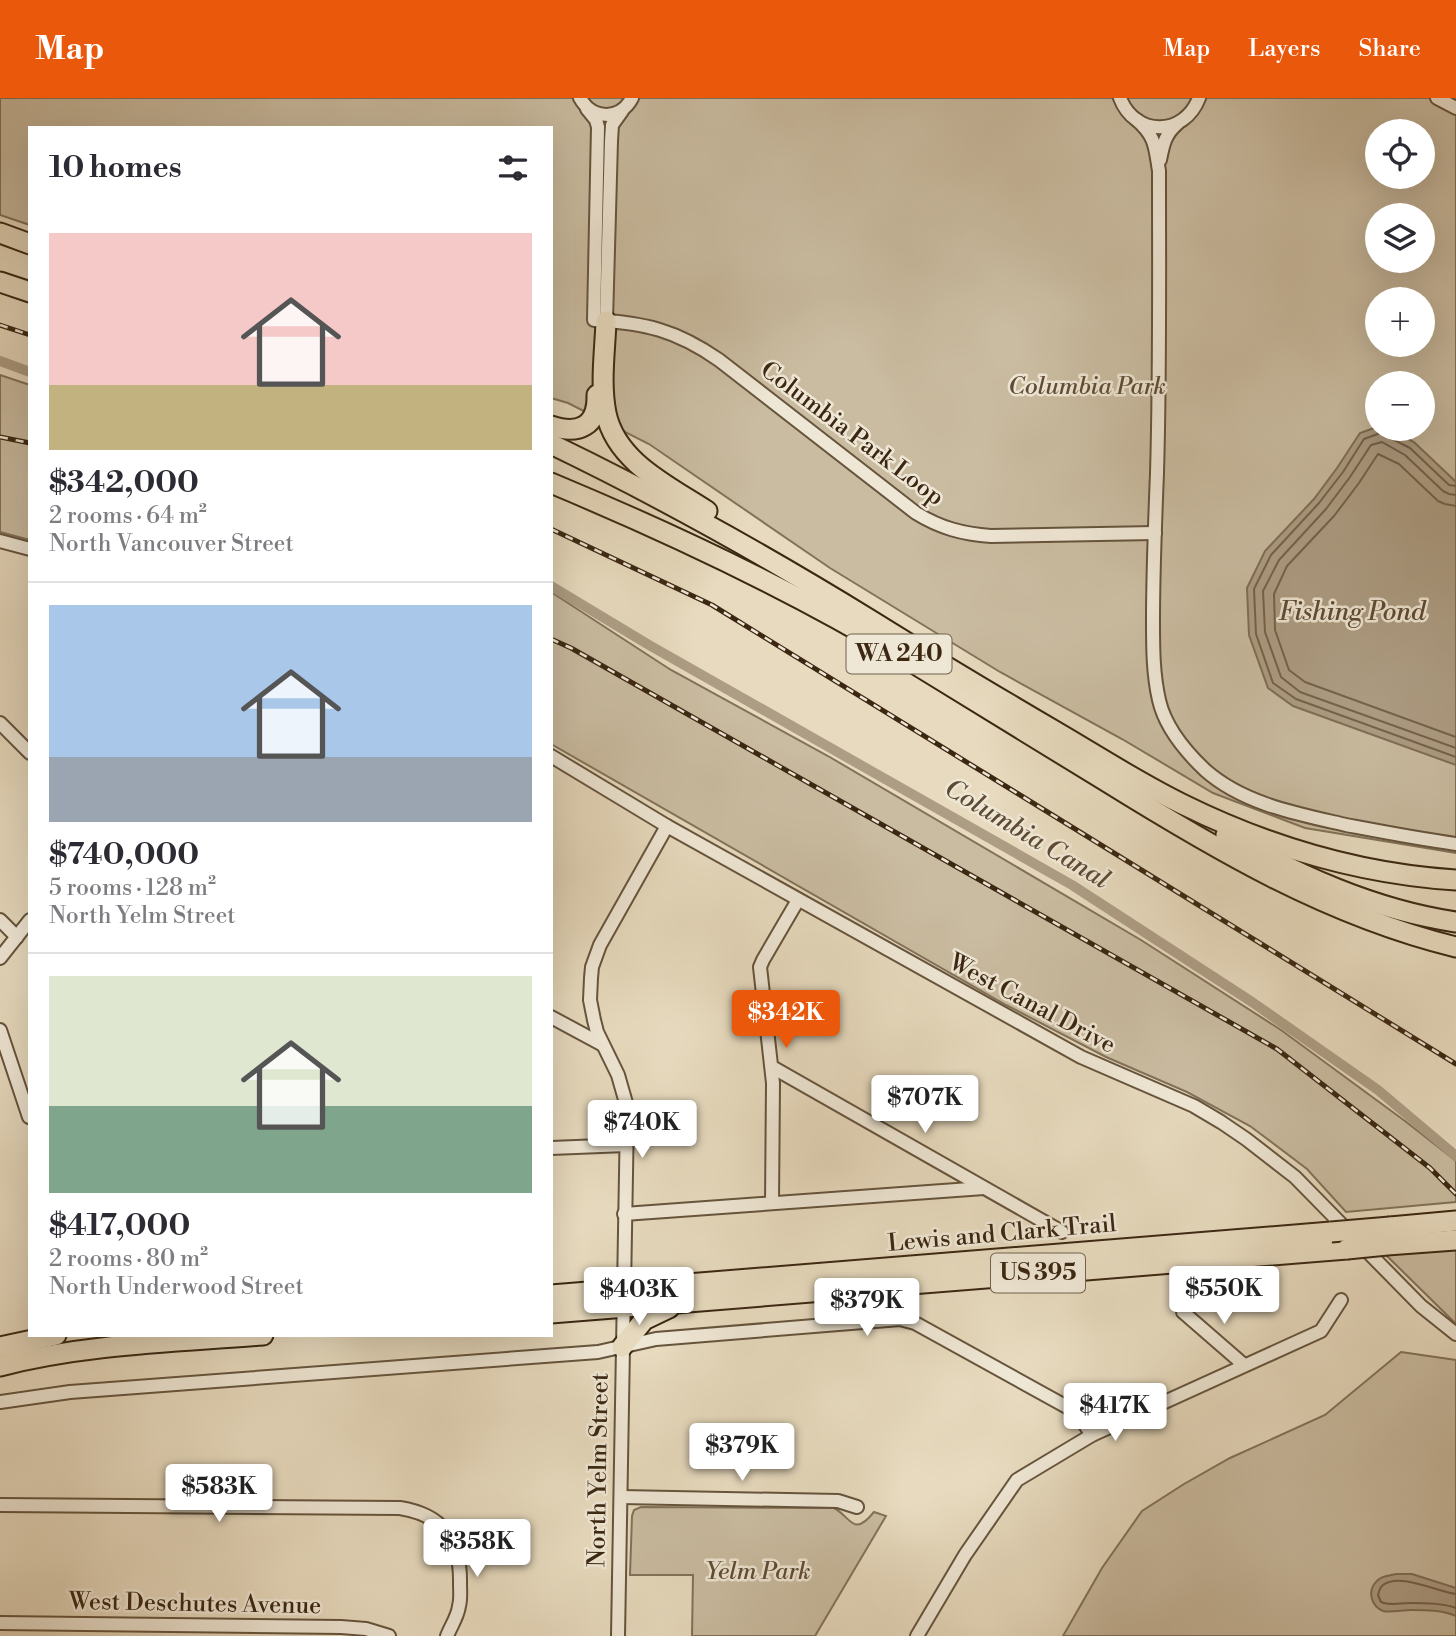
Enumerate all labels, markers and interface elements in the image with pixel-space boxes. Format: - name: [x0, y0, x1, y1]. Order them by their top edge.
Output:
- text: Map: [35, 29, 104, 70]
- text: Map: [1163, 34, 1210, 64]
- text: Layers: [1248, 34, 1320, 64]
- text: Share: [1358, 34, 1421, 64]
- map controls: [1365, 119, 1435, 441]
- button: locate: [1365, 119, 1435, 189]
- text: 10 homes: [49, 149, 182, 187]
- icon: filters: [494, 149, 532, 187]
- button: layers: [1365, 203, 1435, 273]
- icon: home: [228, 279, 354, 405]
- button: +: [1365, 287, 1435, 357]
- street label: Columbia Park Loop: [754, 355, 950, 513]
- button: −: [1365, 371, 1435, 441]
- park label: Columbia Park: [1008, 372, 1166, 402]
- text: $342,000: [49, 464, 199, 502]
- text: 2 rooms · 64 m²: [49, 502, 207, 530]
- text: North Vancouver Street: [49, 530, 294, 558]
- water label: Fishing Pond: [1278, 596, 1427, 628]
- road number: WA 240: [846, 634, 951, 674]
- icon: home: [228, 651, 354, 777]
- water label: Columbia Canal: [939, 772, 1116, 896]
- text: $740,000: [49, 836, 199, 874]
- text: 5 rooms · 128 m²: [49, 874, 216, 902]
- text: North Yelm Street: [49, 902, 235, 930]
- street label: West Canal Drive: [943, 947, 1121, 1061]
- pin: $342K: [737, 990, 835, 1050]
- text: $342K: [748, 999, 824, 1027]
- icon: home: [228, 1022, 354, 1148]
- pin: $707K: [876, 1076, 974, 1135]
- text: $707K: [887, 1084, 963, 1112]
- pin: $740K: [593, 1100, 691, 1160]
- text: $740K: [604, 1109, 680, 1137]
- text: $417,000: [49, 1207, 190, 1245]
- street label: Lewis and Clark Trail: [886, 1209, 1118, 1259]
- text: 2 rooms · 80 m²: [49, 1245, 208, 1273]
- road number: US 395: [991, 1254, 1085, 1292]
- pin: $550K: [1175, 1266, 1273, 1326]
- pin: $403K: [590, 1268, 688, 1327]
- text: North Underwood Street: [49, 1273, 304, 1301]
- text: $550K: [1185, 1275, 1263, 1303]
- text: $403K: [600, 1276, 678, 1304]
- pin: $379K: [818, 1278, 916, 1338]
- text: $379K: [830, 1287, 904, 1315]
- street label: North Yelm Street: [582, 1372, 616, 1568]
- pin: $417K: [1066, 1384, 1164, 1443]
- text: $417K: [1080, 1392, 1150, 1420]
- pin: $379K: [693, 1424, 791, 1483]
- text: $379K: [705, 1432, 779, 1460]
- pin: $583K: [170, 1464, 268, 1524]
- text: $583K: [181, 1473, 257, 1501]
- pin: $358K: [428, 1520, 526, 1579]
- text: $358K: [439, 1528, 515, 1556]
- park label: Yelm Park: [705, 1557, 811, 1587]
- street label: West Deschutes Avenue: [67, 1587, 322, 1621]

